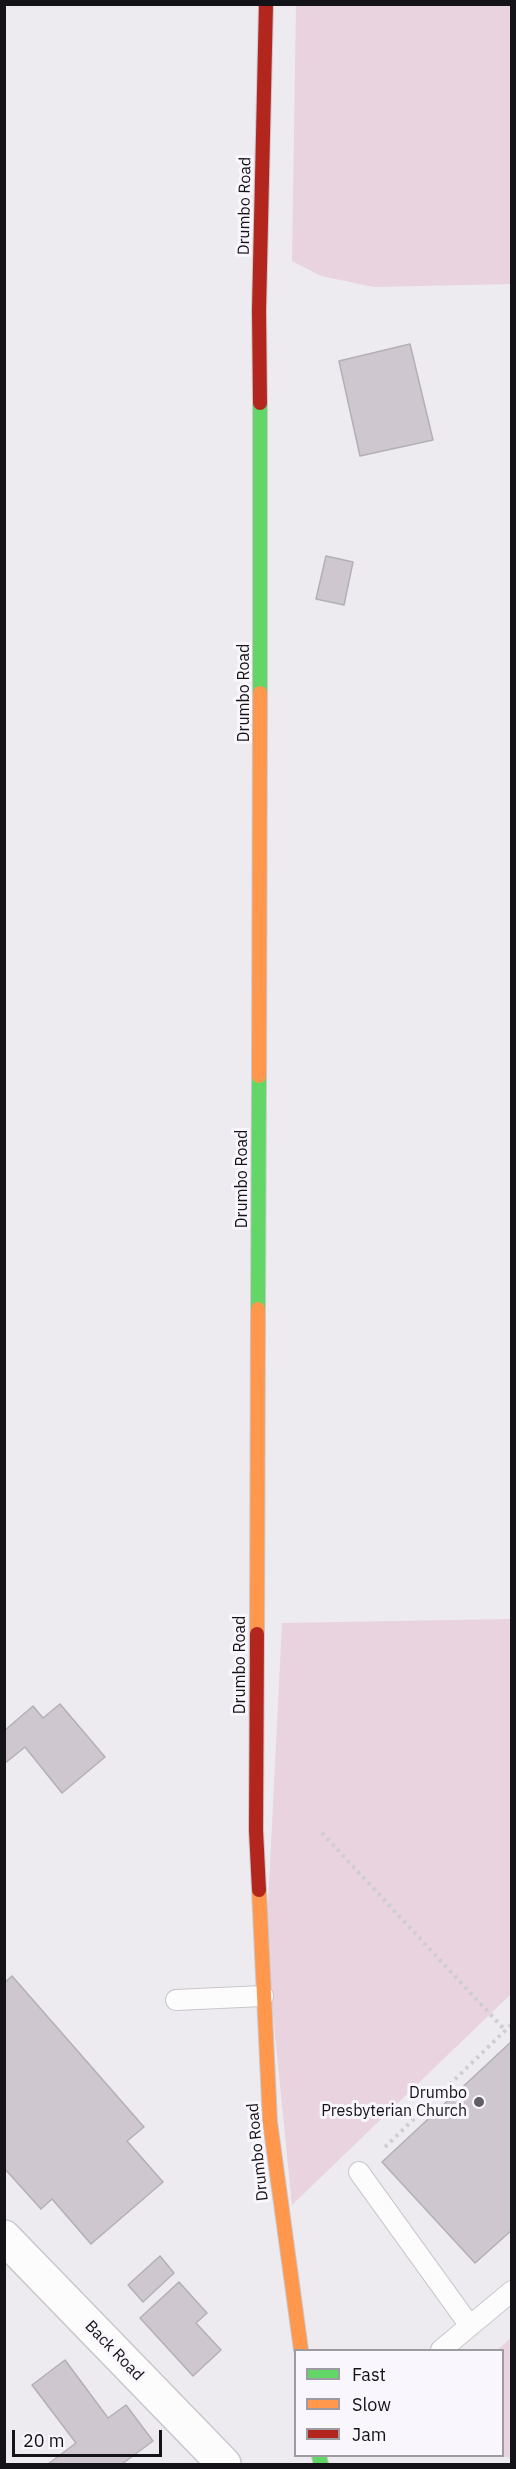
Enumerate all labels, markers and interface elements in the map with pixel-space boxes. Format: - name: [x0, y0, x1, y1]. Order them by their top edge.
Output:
- street label: Drumbo Road: [235, 157, 255, 255]
- street label: Drumbo Road: [234, 644, 254, 742]
- street label: Drumbo Road: [232, 1130, 252, 1228]
- street label: Drumbo Road: [230, 1616, 250, 1714]
- place label: Drumbo Presbyterian Church: [321, 2083, 467, 2121]
- marker: Drumbo Presbyterian Church: [472, 2095, 486, 2109]
- street label: Drumbo Road: [243, 2102, 273, 2202]
- street label: Back Road: [81, 2317, 147, 2385]
- legend: [294, 2349, 504, 2457]
- text: Fast: [352, 2363, 386, 2386]
- text: Slow: [352, 2393, 391, 2416]
- scale bar: [15, 2418, 165, 2456]
- text: Jam: [352, 2423, 387, 2446]
- text: 20 m: [23, 2429, 65, 2452]

